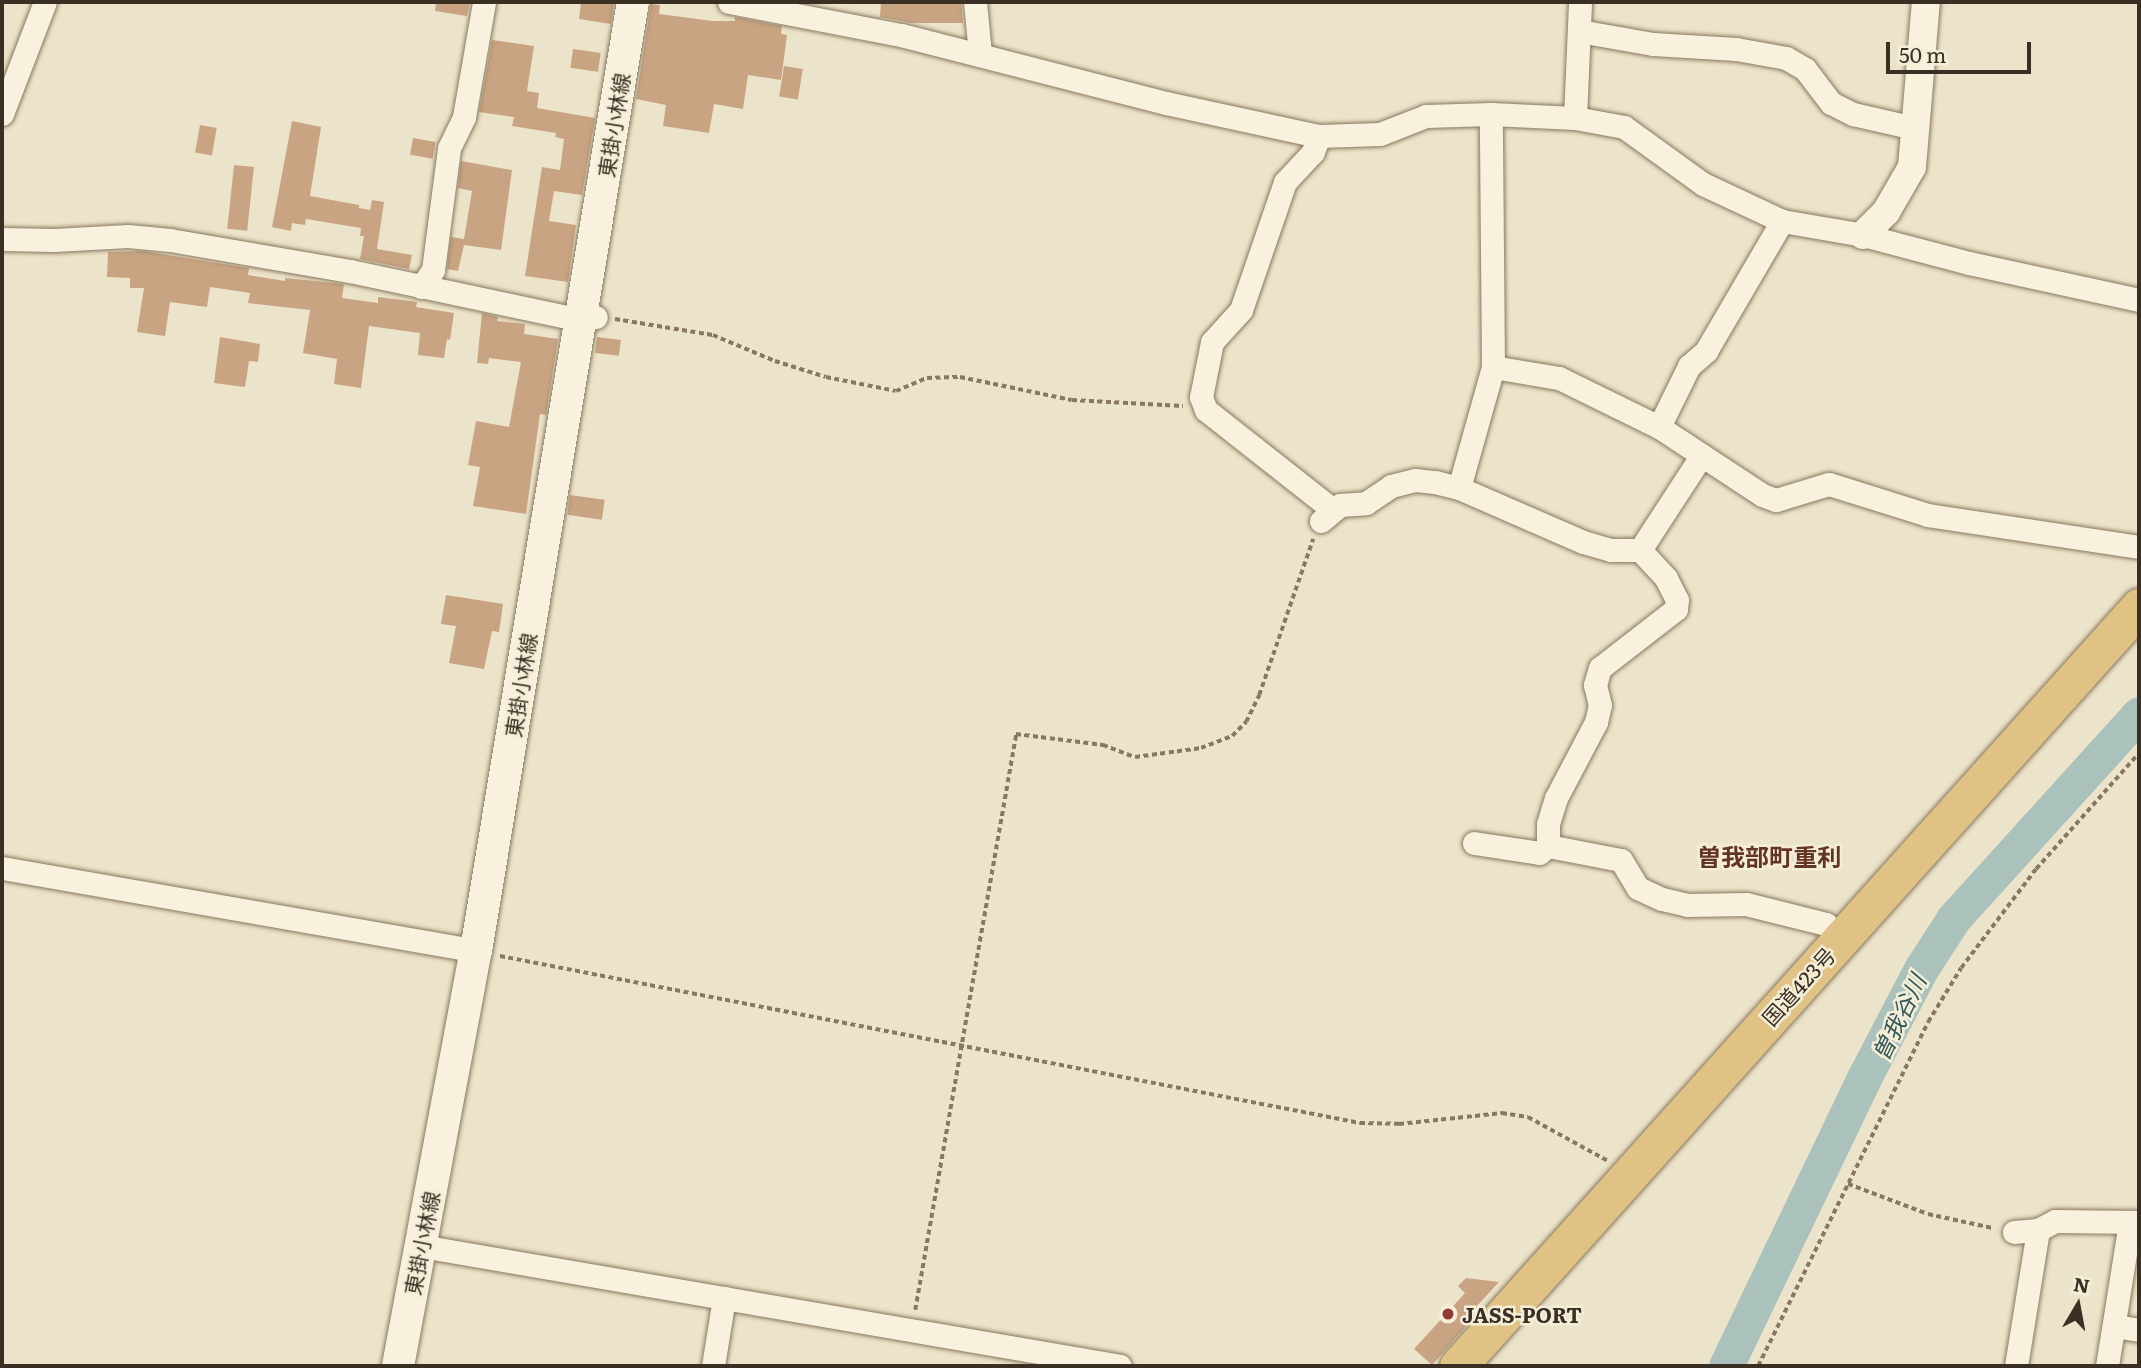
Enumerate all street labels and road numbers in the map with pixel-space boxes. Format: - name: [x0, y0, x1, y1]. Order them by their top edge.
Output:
- street label: 東掛小林線: [592, 71, 634, 179]
- street label: 東掛小林線: [499, 631, 541, 739]
- street label: 国道423号: [1756, 942, 1840, 1030]
- street label: 東掛小林線: [399, 1189, 443, 1297]

